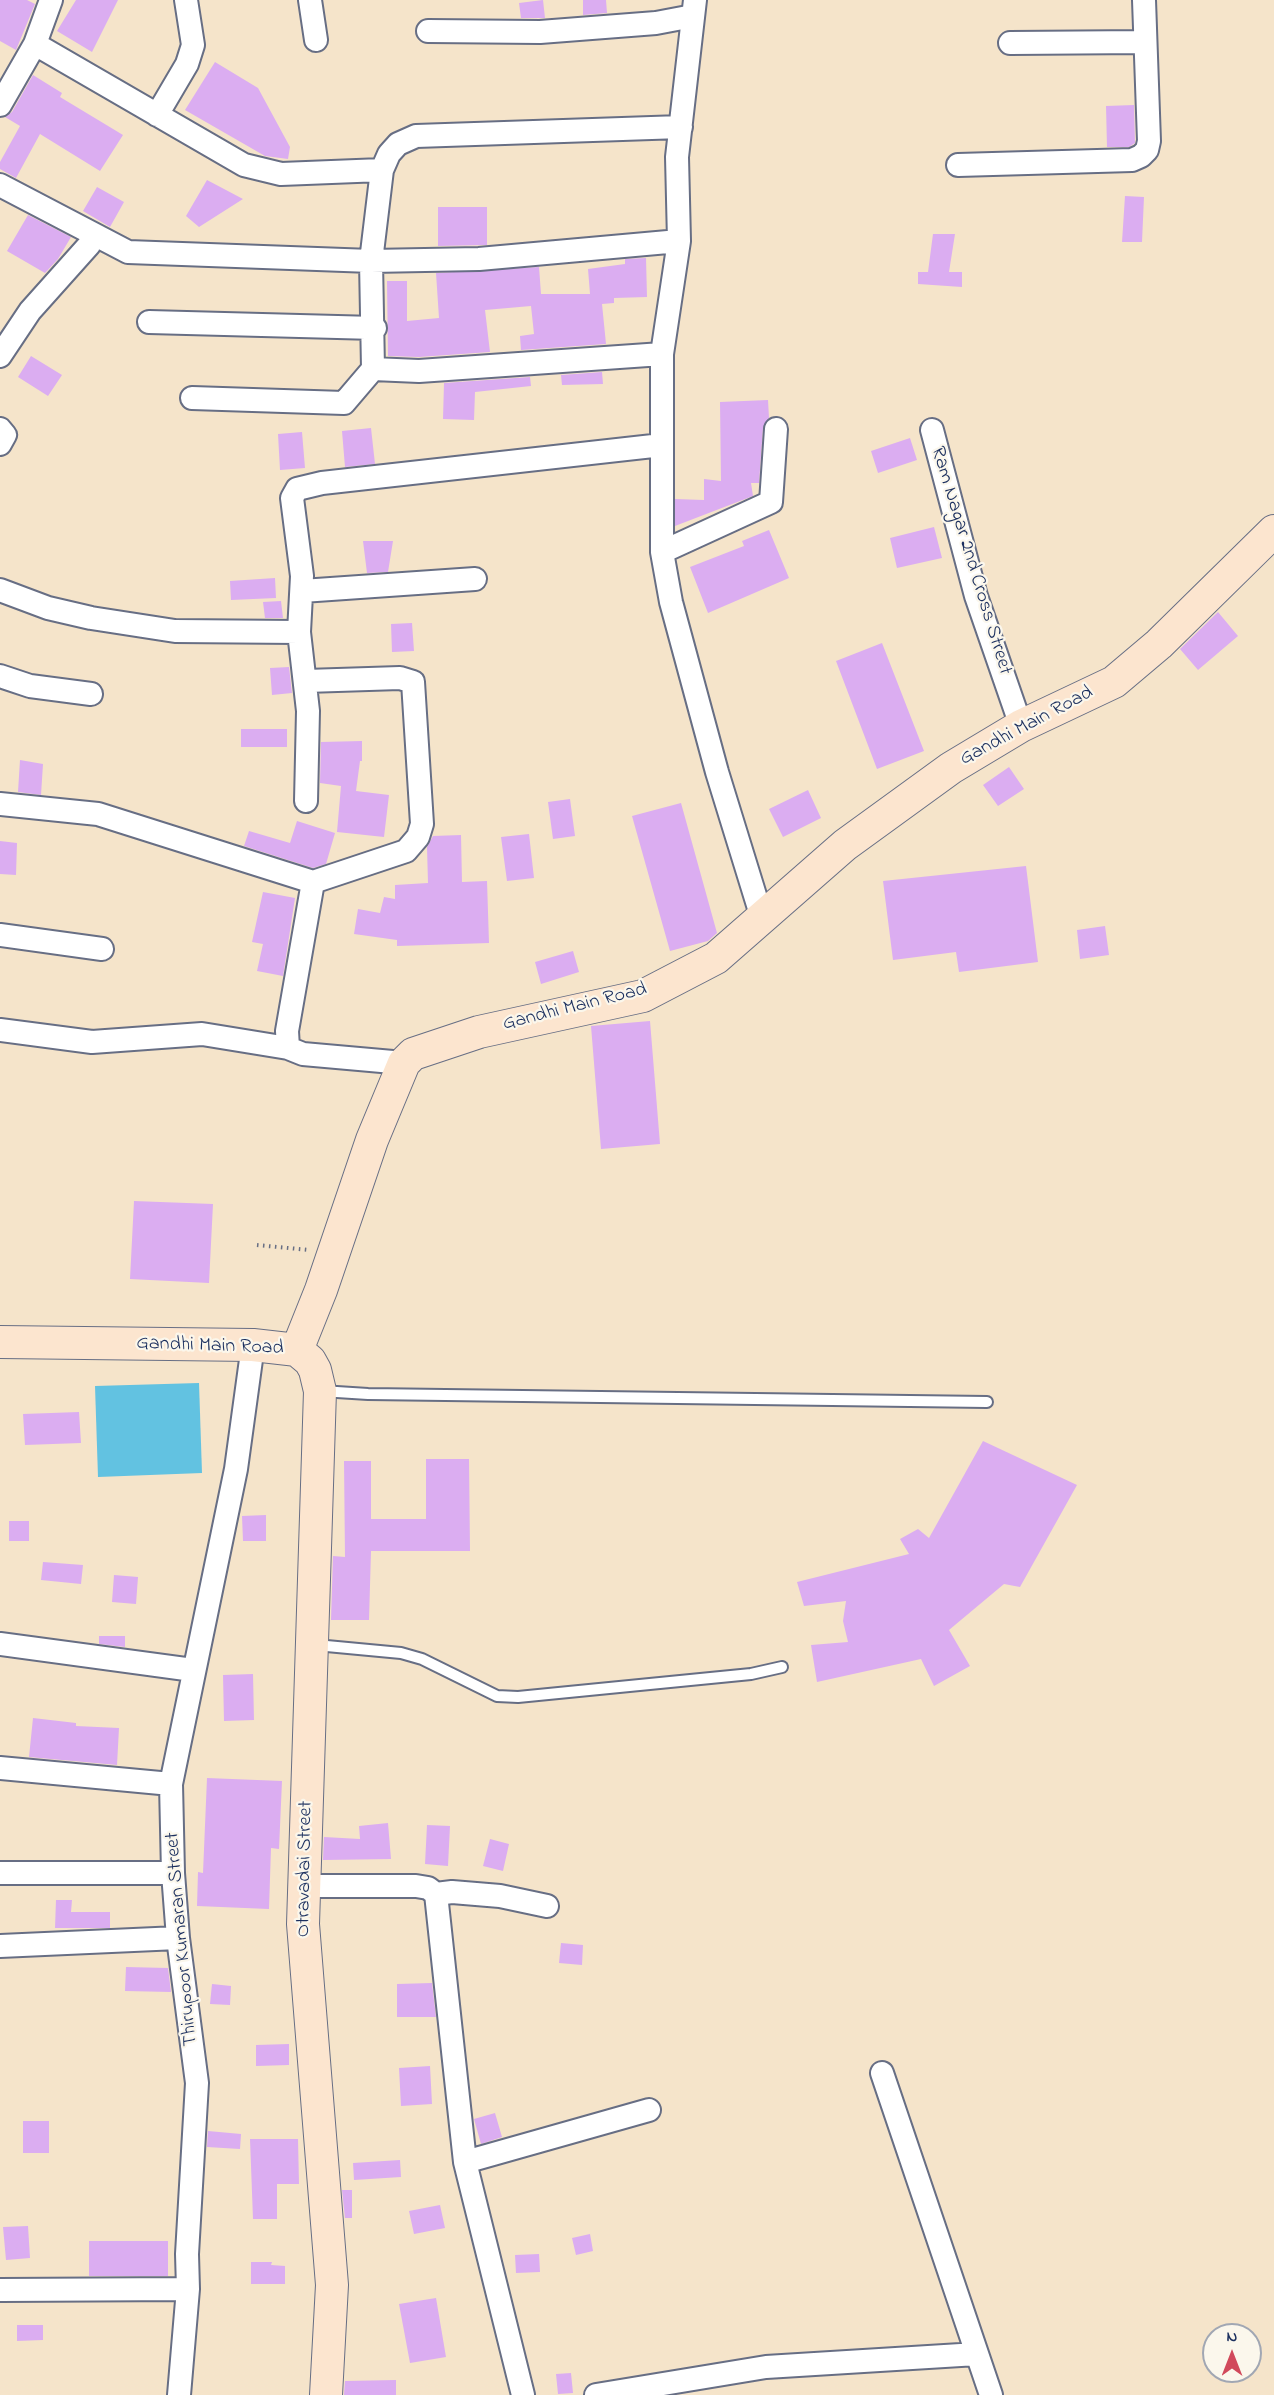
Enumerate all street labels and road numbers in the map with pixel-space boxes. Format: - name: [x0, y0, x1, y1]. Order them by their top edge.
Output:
- street label: Ram Nagar 2nd Cross Street: [924, 444, 1016, 678]
- street label: Gandhi Main Road: [956, 682, 1098, 772]
- street label: Gandhi Main Road: [501, 979, 649, 1037]
- street label: Gandhi Main Road: [136, 1332, 284, 1362]
- street label: Otravadai Street: [293, 1801, 319, 1937]
- street label: Thirupoor Kumaran Street: [162, 1831, 204, 2047]

